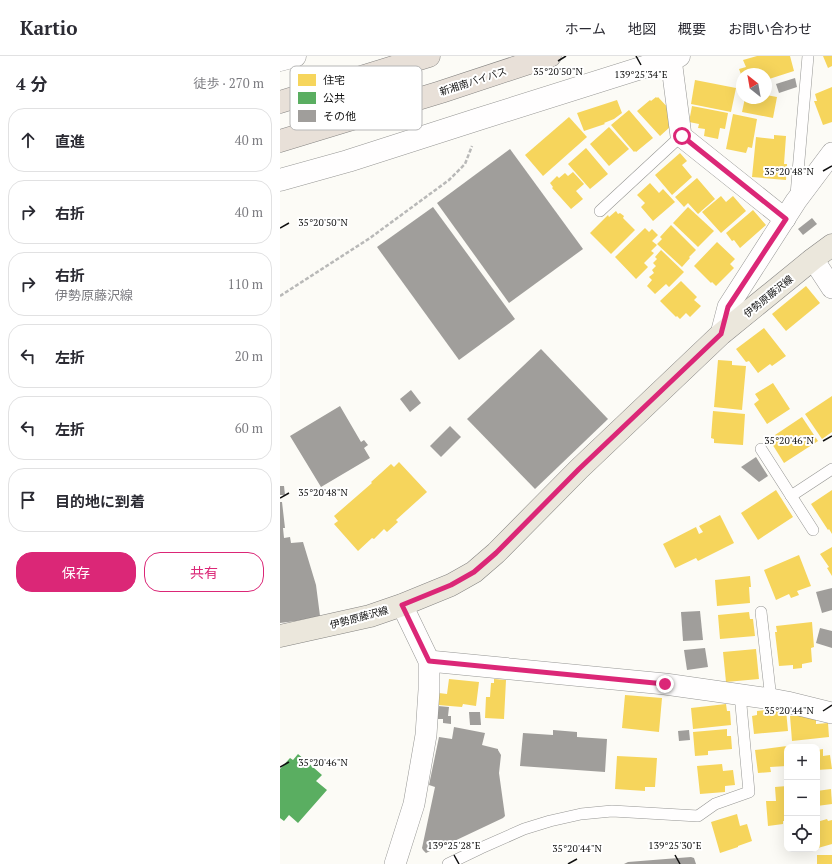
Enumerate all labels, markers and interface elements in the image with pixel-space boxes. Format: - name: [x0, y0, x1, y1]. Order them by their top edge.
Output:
- text: Kartio: [20, 15, 77, 40]
- text: ホーム: [564, 19, 606, 38]
- text: 地図: [628, 19, 656, 38]
- text: 概要: [678, 19, 706, 38]
- text: お問い合わせ: [728, 19, 812, 38]
- street label: 新湘南バイパス: [438, 65, 508, 98]
- text: 35°20'50"N: [533, 65, 583, 78]
- legend: [290, 66, 422, 130]
- text: 139°25'34"E: [614, 68, 668, 81]
- north arrow: [736, 68, 772, 104]
- text: 4 分: [16, 72, 47, 95]
- text: 住宅: [323, 73, 345, 87]
- text: 徒歩 · 270 m: [193, 74, 264, 92]
- text: 公共: [323, 91, 345, 105]
- text: その他: [323, 109, 356, 123]
- route start: [673, 127, 691, 145]
- icon: ahead: [17, 129, 39, 151]
- text: 直進: [55, 131, 85, 151]
- text: 40 m: [235, 131, 263, 149]
- text: 35°20'48"N: [764, 165, 814, 178]
- icon: right: [17, 201, 39, 223]
- text: 右折: [55, 203, 85, 223]
- text: 40 m: [235, 203, 263, 221]
- text: 35°20'50"N: [298, 216, 348, 229]
- text: 右折: [55, 265, 85, 285]
- street label: 伊勢原藤沢線: [741, 272, 796, 320]
- icon: right: [17, 273, 39, 295]
- text: 110 m: [228, 275, 263, 293]
- text: 伊勢原藤沢線: [55, 286, 133, 304]
- icon: left: [17, 345, 39, 367]
- text: 左折: [55, 347, 85, 367]
- text: 20 m: [235, 347, 263, 365]
- icon: left: [17, 417, 39, 439]
- text: 左折: [55, 419, 85, 439]
- text: 60 m: [235, 419, 263, 437]
- text: 35°20'46"N: [764, 434, 814, 447]
- text: 35°20'48"N: [298, 486, 348, 499]
- icon: arrive: [17, 489, 39, 511]
- text: 目的地に到着: [55, 491, 145, 511]
- button: 保存: [16, 552, 136, 592]
- button: 共有: [144, 552, 264, 592]
- street label: 伊勢原藤沢線: [328, 603, 390, 632]
- route end: [656, 675, 674, 693]
- text: 35°20'44"N: [764, 704, 814, 717]
- map controls: [784, 744, 820, 852]
- button: +: [784, 744, 820, 780]
- text: 35°20'46"N: [298, 756, 348, 769]
- button: −: [784, 780, 820, 816]
- button: locate: [784, 816, 820, 852]
- text: 139°25'28"E: [427, 839, 481, 852]
- text: 139°25'30"E: [648, 839, 702, 852]
- text: 35°20'44"N: [552, 842, 602, 855]

